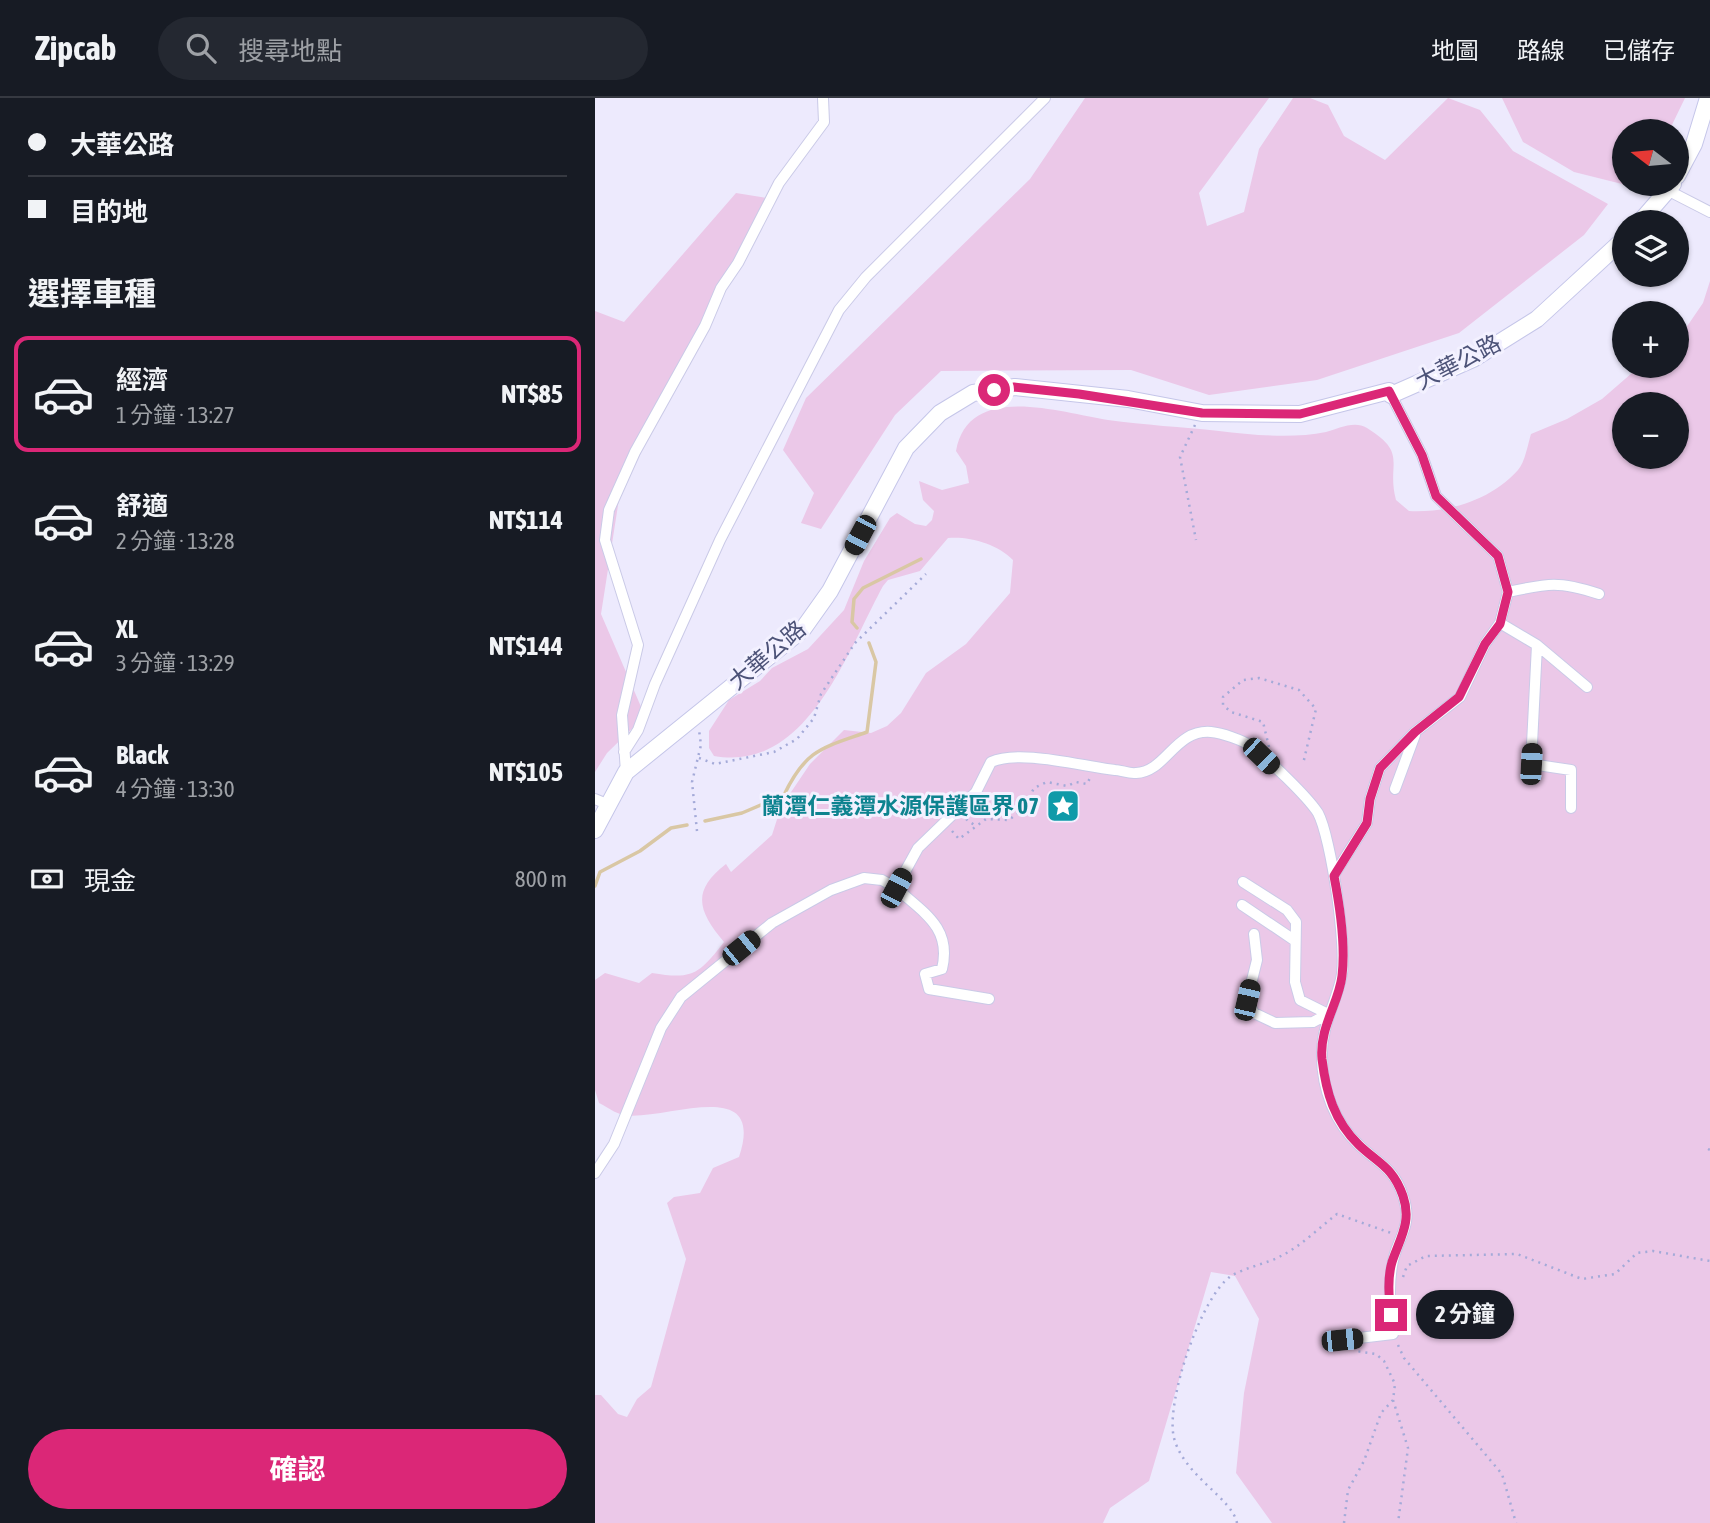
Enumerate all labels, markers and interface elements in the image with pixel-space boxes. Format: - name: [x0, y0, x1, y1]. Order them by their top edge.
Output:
- search box: [158, 17, 648, 80]
- text: Zipcab: [35, 29, 116, 67]
- icon: search: [182, 29, 220, 67]
- text: 搜尋地點: [238, 36, 342, 66]
- text: 地圖: [1431, 37, 1479, 64]
- text: 路線: [1517, 37, 1565, 64]
- text: 已儲存: [1603, 37, 1675, 64]
- north arrow: [1612, 119, 1689, 196]
- map controls: [1612, 119, 1689, 469]
- text: 大華公路: [70, 130, 174, 160]
- text: 目的地: [70, 197, 148, 227]
- button: layers: [1612, 210, 1689, 287]
- text: 選擇車種: [28, 275, 156, 312]
- button: +: [1612, 301, 1689, 378]
- street label: 大華公路: [1411, 330, 1505, 394]
- icon: car: [32, 363, 95, 426]
- text: 經濟: [116, 365, 168, 395]
- route start: [978, 374, 1010, 406]
- text: NT$85: [501, 379, 563, 409]
- button: −: [1612, 392, 1689, 469]
- text: 1 分鐘 · 13:27: [116, 402, 235, 428]
- icon: car: [32, 489, 95, 552]
- text: 舒適: [116, 491, 168, 521]
- text: NT$114: [489, 505, 563, 535]
- car: [841, 512, 880, 558]
- text: 2 分鐘 · 13:28: [116, 528, 235, 554]
- text: XL: [116, 614, 138, 644]
- icon: car: [32, 615, 95, 678]
- street label: 大華公路: [723, 615, 811, 695]
- text: NT$144: [489, 631, 563, 661]
- text: 3 分鐘 · 13:29: [116, 650, 235, 676]
- car: [1239, 734, 1284, 778]
- text: Black: [116, 740, 168, 770]
- icon: car: [32, 741, 95, 804]
- car: [1520, 742, 1543, 786]
- text: NT$105: [489, 757, 563, 787]
- text: 4 分鐘 · 13:30: [116, 776, 235, 802]
- place icon: 蘭潭仁義潭水源保護區界 07: [1044, 787, 1082, 825]
- place label: 蘭潭仁義潭水源保護區界 07: [761, 793, 1039, 819]
- icon: cash: [28, 860, 66, 898]
- car: [877, 865, 916, 911]
- text: 現金: [84, 866, 136, 896]
- text: 800 m: [515, 866, 567, 892]
- car: [719, 927, 764, 969]
- car: [1233, 977, 1262, 1023]
- callout: 2 分鐘: [1415, 1290, 1513, 1340]
- route end: [1375, 1299, 1407, 1331]
- text: 2 分鐘: [1435, 1301, 1495, 1327]
- car: [1321, 1327, 1364, 1353]
- button: 確認: [28, 1429, 567, 1509]

